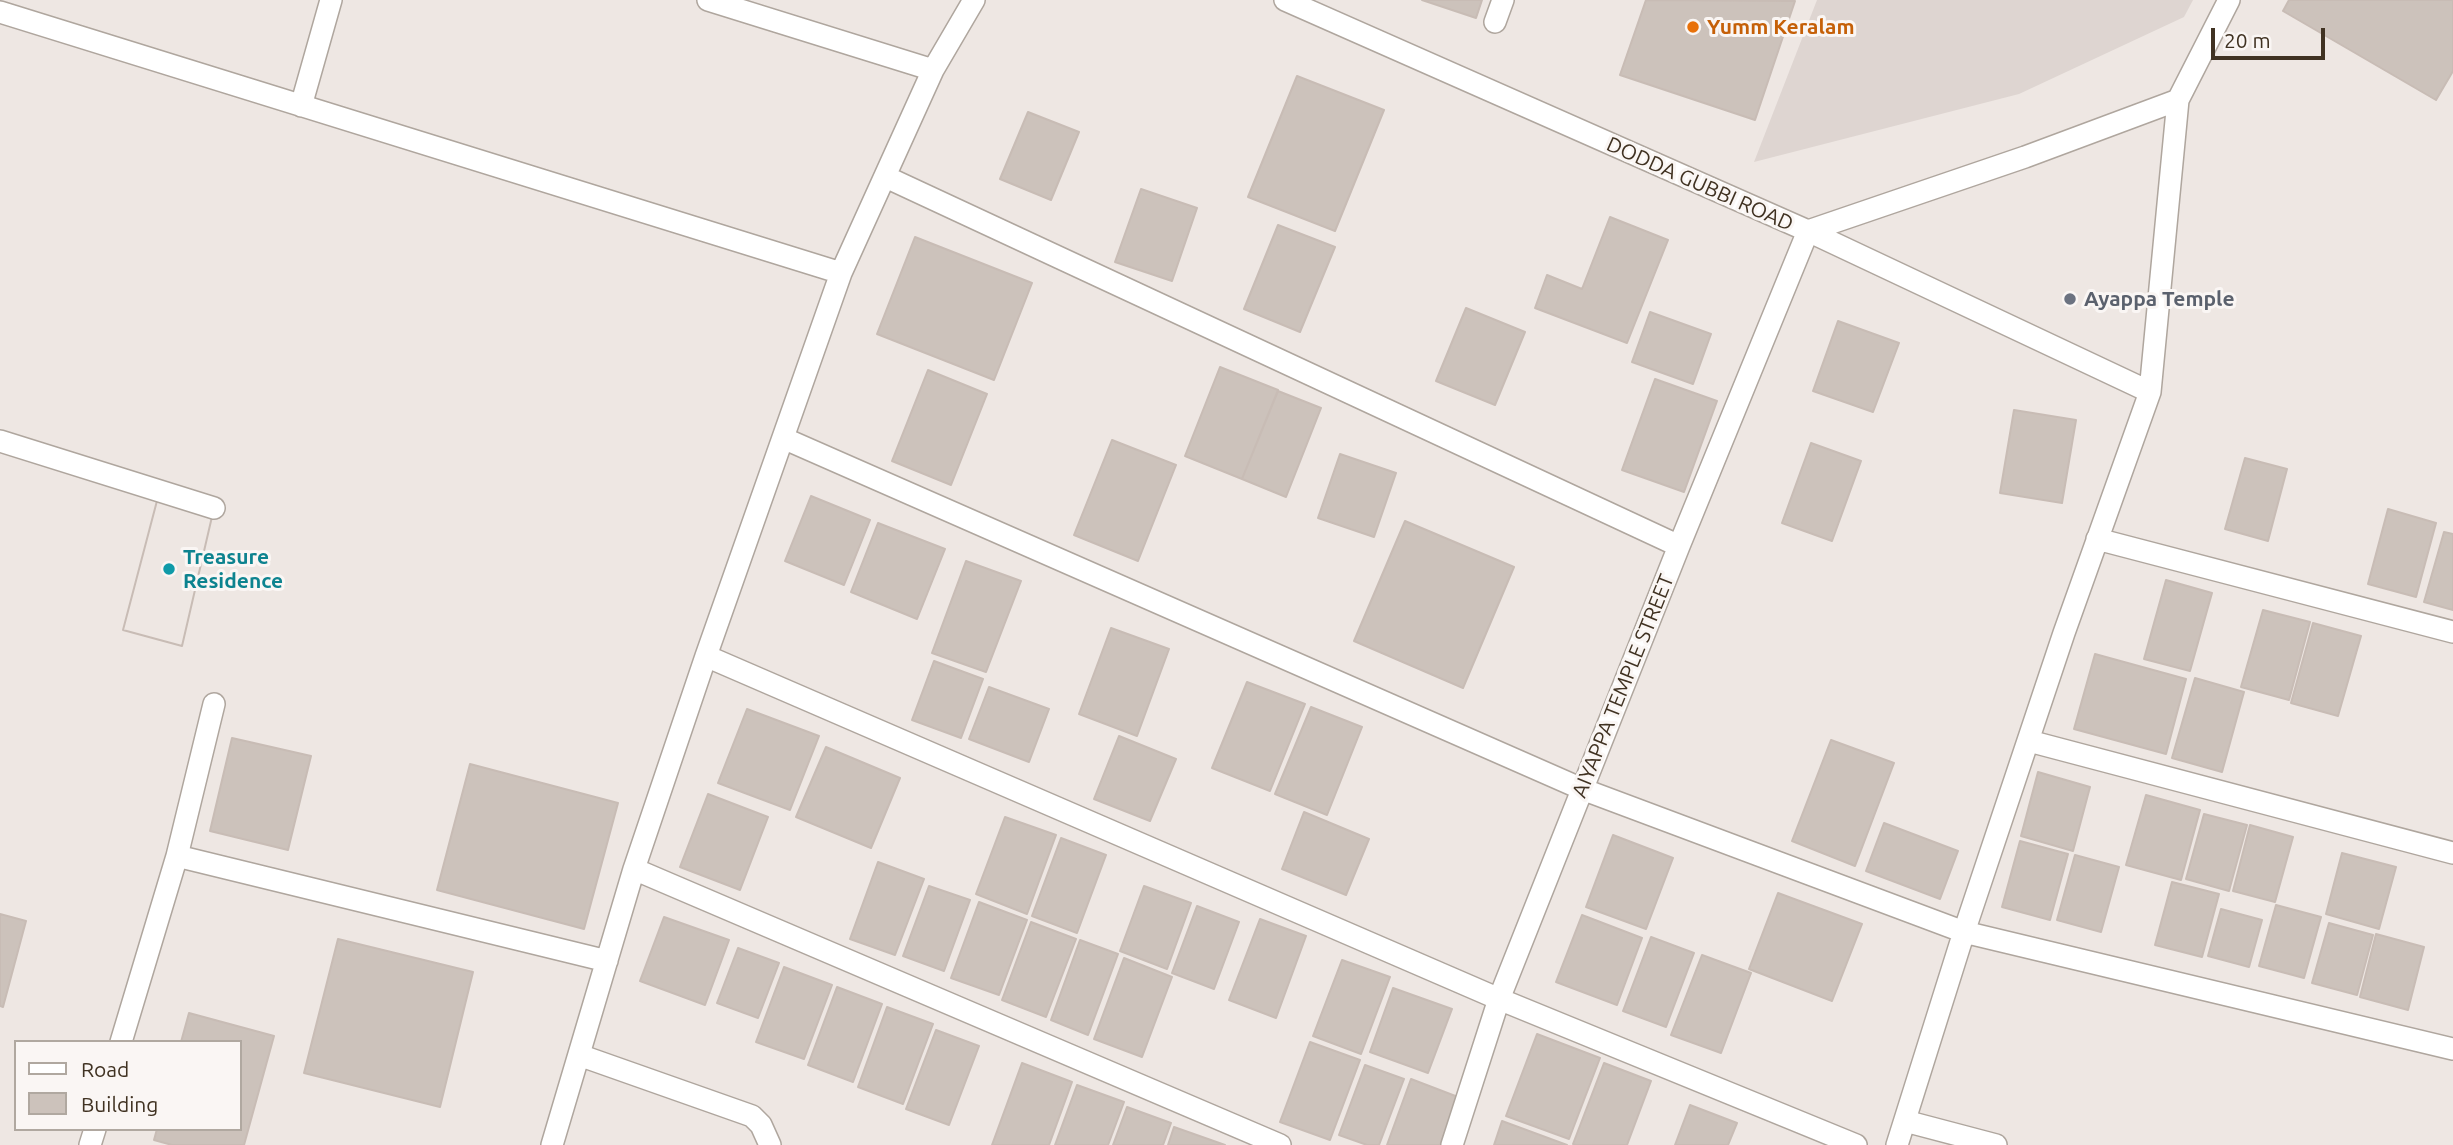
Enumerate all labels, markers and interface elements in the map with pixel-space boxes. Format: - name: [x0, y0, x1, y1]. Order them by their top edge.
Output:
- place label: Yumm Keralam: [1707, 14, 1855, 40]
- scale bar: [2215, 14, 2329, 58]
- marker: Yumm Keralam: [1685, 19, 1701, 35]
- text: 20 m: [2224, 28, 2271, 52]
- street label: DODDA GUBBI ROAD: [1603, 131, 1797, 237]
- place label: Ayappa Temple: [2084, 286, 2235, 312]
- marker: Ayappa Temple: [2062, 291, 2078, 307]
- place label: Treasure Residence: [183, 544, 283, 594]
- marker: Treasure Residence: [161, 561, 177, 577]
- street label: AIYAPPA TEMPLE STREET: [1567, 571, 1679, 801]
- legend: [14, 1040, 242, 1131]
- text: Road: [81, 1057, 129, 1081]
- text: Building: [81, 1092, 158, 1116]

